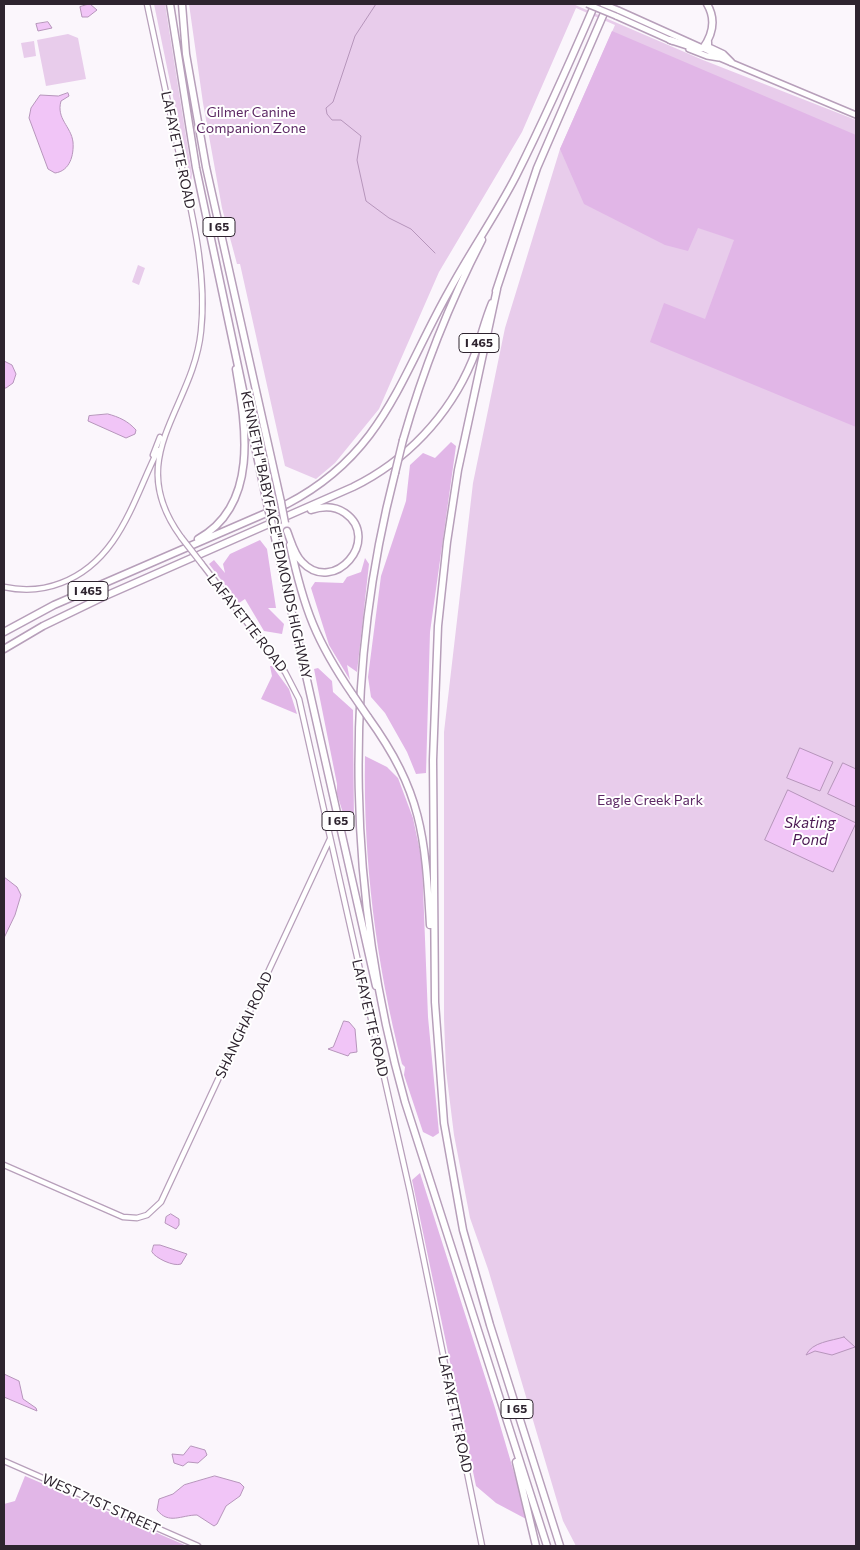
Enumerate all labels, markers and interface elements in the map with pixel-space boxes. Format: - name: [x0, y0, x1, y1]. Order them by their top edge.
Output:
- street label: LAFAYETTE ROAD: [157, 90, 199, 210]
- park label: Gilmer Canine Companion Zone: [196, 104, 306, 136]
- road number: I 65: [203, 218, 235, 236]
- road number: I 465: [459, 333, 499, 352]
- street label: KENNETH "BABYFACE" EDMONDS HIGHWAY: [237, 389, 315, 681]
- street label: LAFAYETTE ROAD: [203, 571, 291, 675]
- road number: I 465: [68, 582, 108, 600]
- park label: Eagle Creek Park: [597, 792, 703, 808]
- road number: I 65: [322, 811, 354, 830]
- water label: Skating Pond: [784, 814, 836, 849]
- street label: LAFAYETTE ROAD: [348, 958, 392, 1078]
- street label: SHANGHAI ROAD: [212, 969, 276, 1081]
- street label: LAFAYETTE ROAD: [434, 1354, 476, 1474]
- road number: I 65: [501, 1400, 533, 1418]
- street label: WEST 71ST STREET: [39, 1470, 163, 1538]

